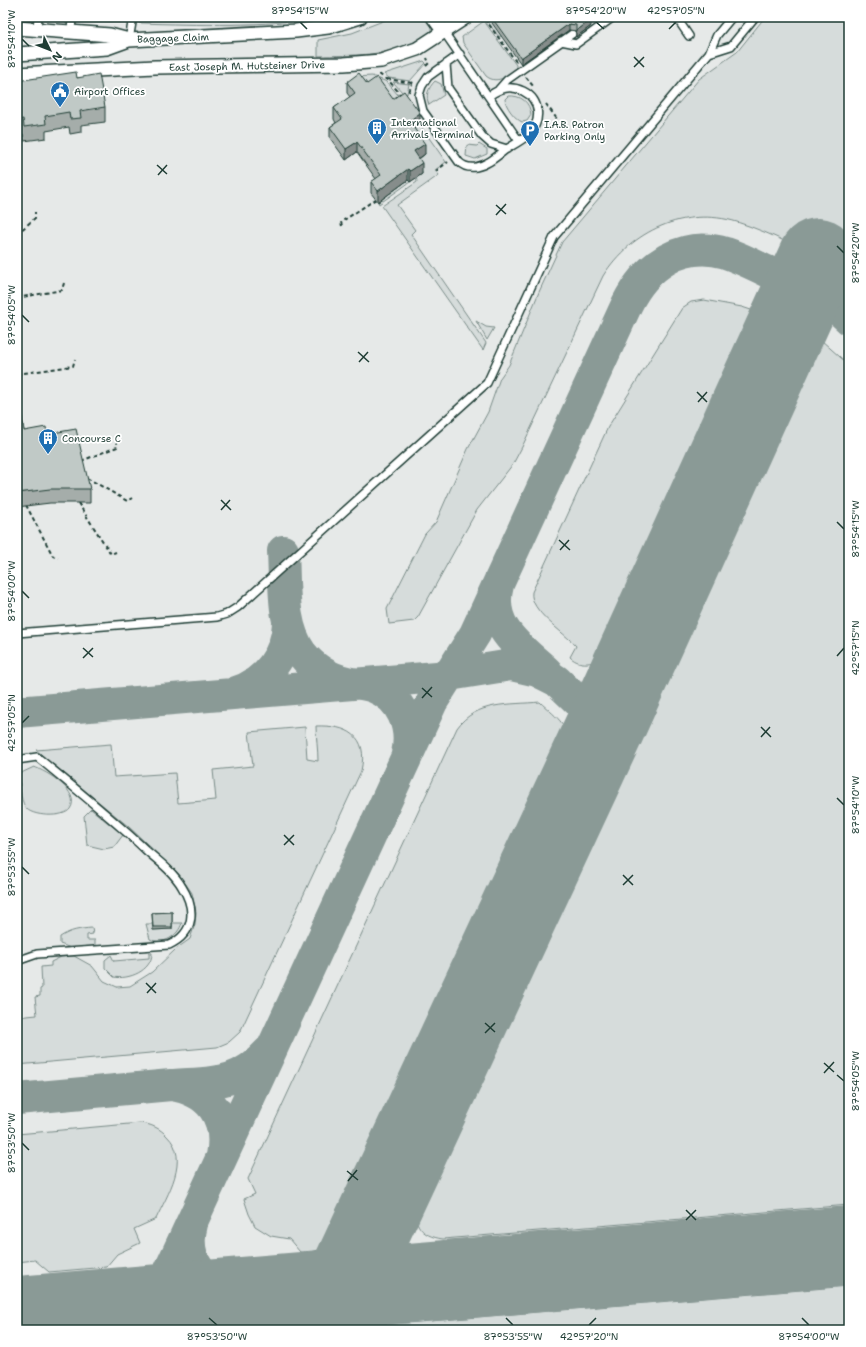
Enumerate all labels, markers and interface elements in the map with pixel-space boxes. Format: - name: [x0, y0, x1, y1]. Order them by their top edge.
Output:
- text: 87°54'15"W: [271, 4, 329, 17]
- text: 87°54'20"W: [565, 4, 627, 17]
- text: 42°57'05"N: [647, 4, 705, 17]
- text: 87°54'10"W: [5, 9, 18, 68]
- north arrow: [30, 30, 70, 70]
- street label: Baggage Claim: [137, 30, 210, 46]
- text: N: [48, 48, 65, 65]
- street label: East Joseph M. Hutsteiner Drive: [169, 58, 326, 74]
- public building icon: Airport Offices: [49, 80, 71, 108]
- place label: Airport Offices: [74, 85, 145, 98]
- place label: International Arrivals Terminal: [391, 116, 474, 141]
- building icon: International Arrivals Terminal: [366, 117, 388, 145]
- place label: I.A.B. Patron Parking Only: [544, 118, 606, 143]
- parking icon: I.A.B. Patron Parking Only: [519, 119, 541, 147]
- text: 87°54'20"W: [849, 222, 862, 284]
- text: 87°54'05"W: [5, 284, 18, 345]
- building icon: Concourse C: [37, 427, 59, 455]
- place label: Concourse C: [62, 432, 121, 445]
- text: 87°54'15"W: [849, 500, 862, 558]
- text: 87°54'00"W: [5, 560, 18, 622]
- text: 42°57'15"N: [849, 620, 862, 676]
- text: 42°57'05"N: [5, 694, 18, 752]
- text: 87°54'10"W: [849, 775, 862, 834]
- text: 87°53'55"W: [5, 837, 18, 897]
- text: 87°54'05"W: [849, 1050, 862, 1111]
- text: 87°53'50"W: [5, 1112, 18, 1173]
- text: 87°53'50"W: [187, 1330, 248, 1343]
- text: 87°53'55"W: [483, 1330, 543, 1343]
- text: 42°57'20"N: [560, 1330, 618, 1343]
- text: 87°54'00"W: [778, 1330, 840, 1343]

